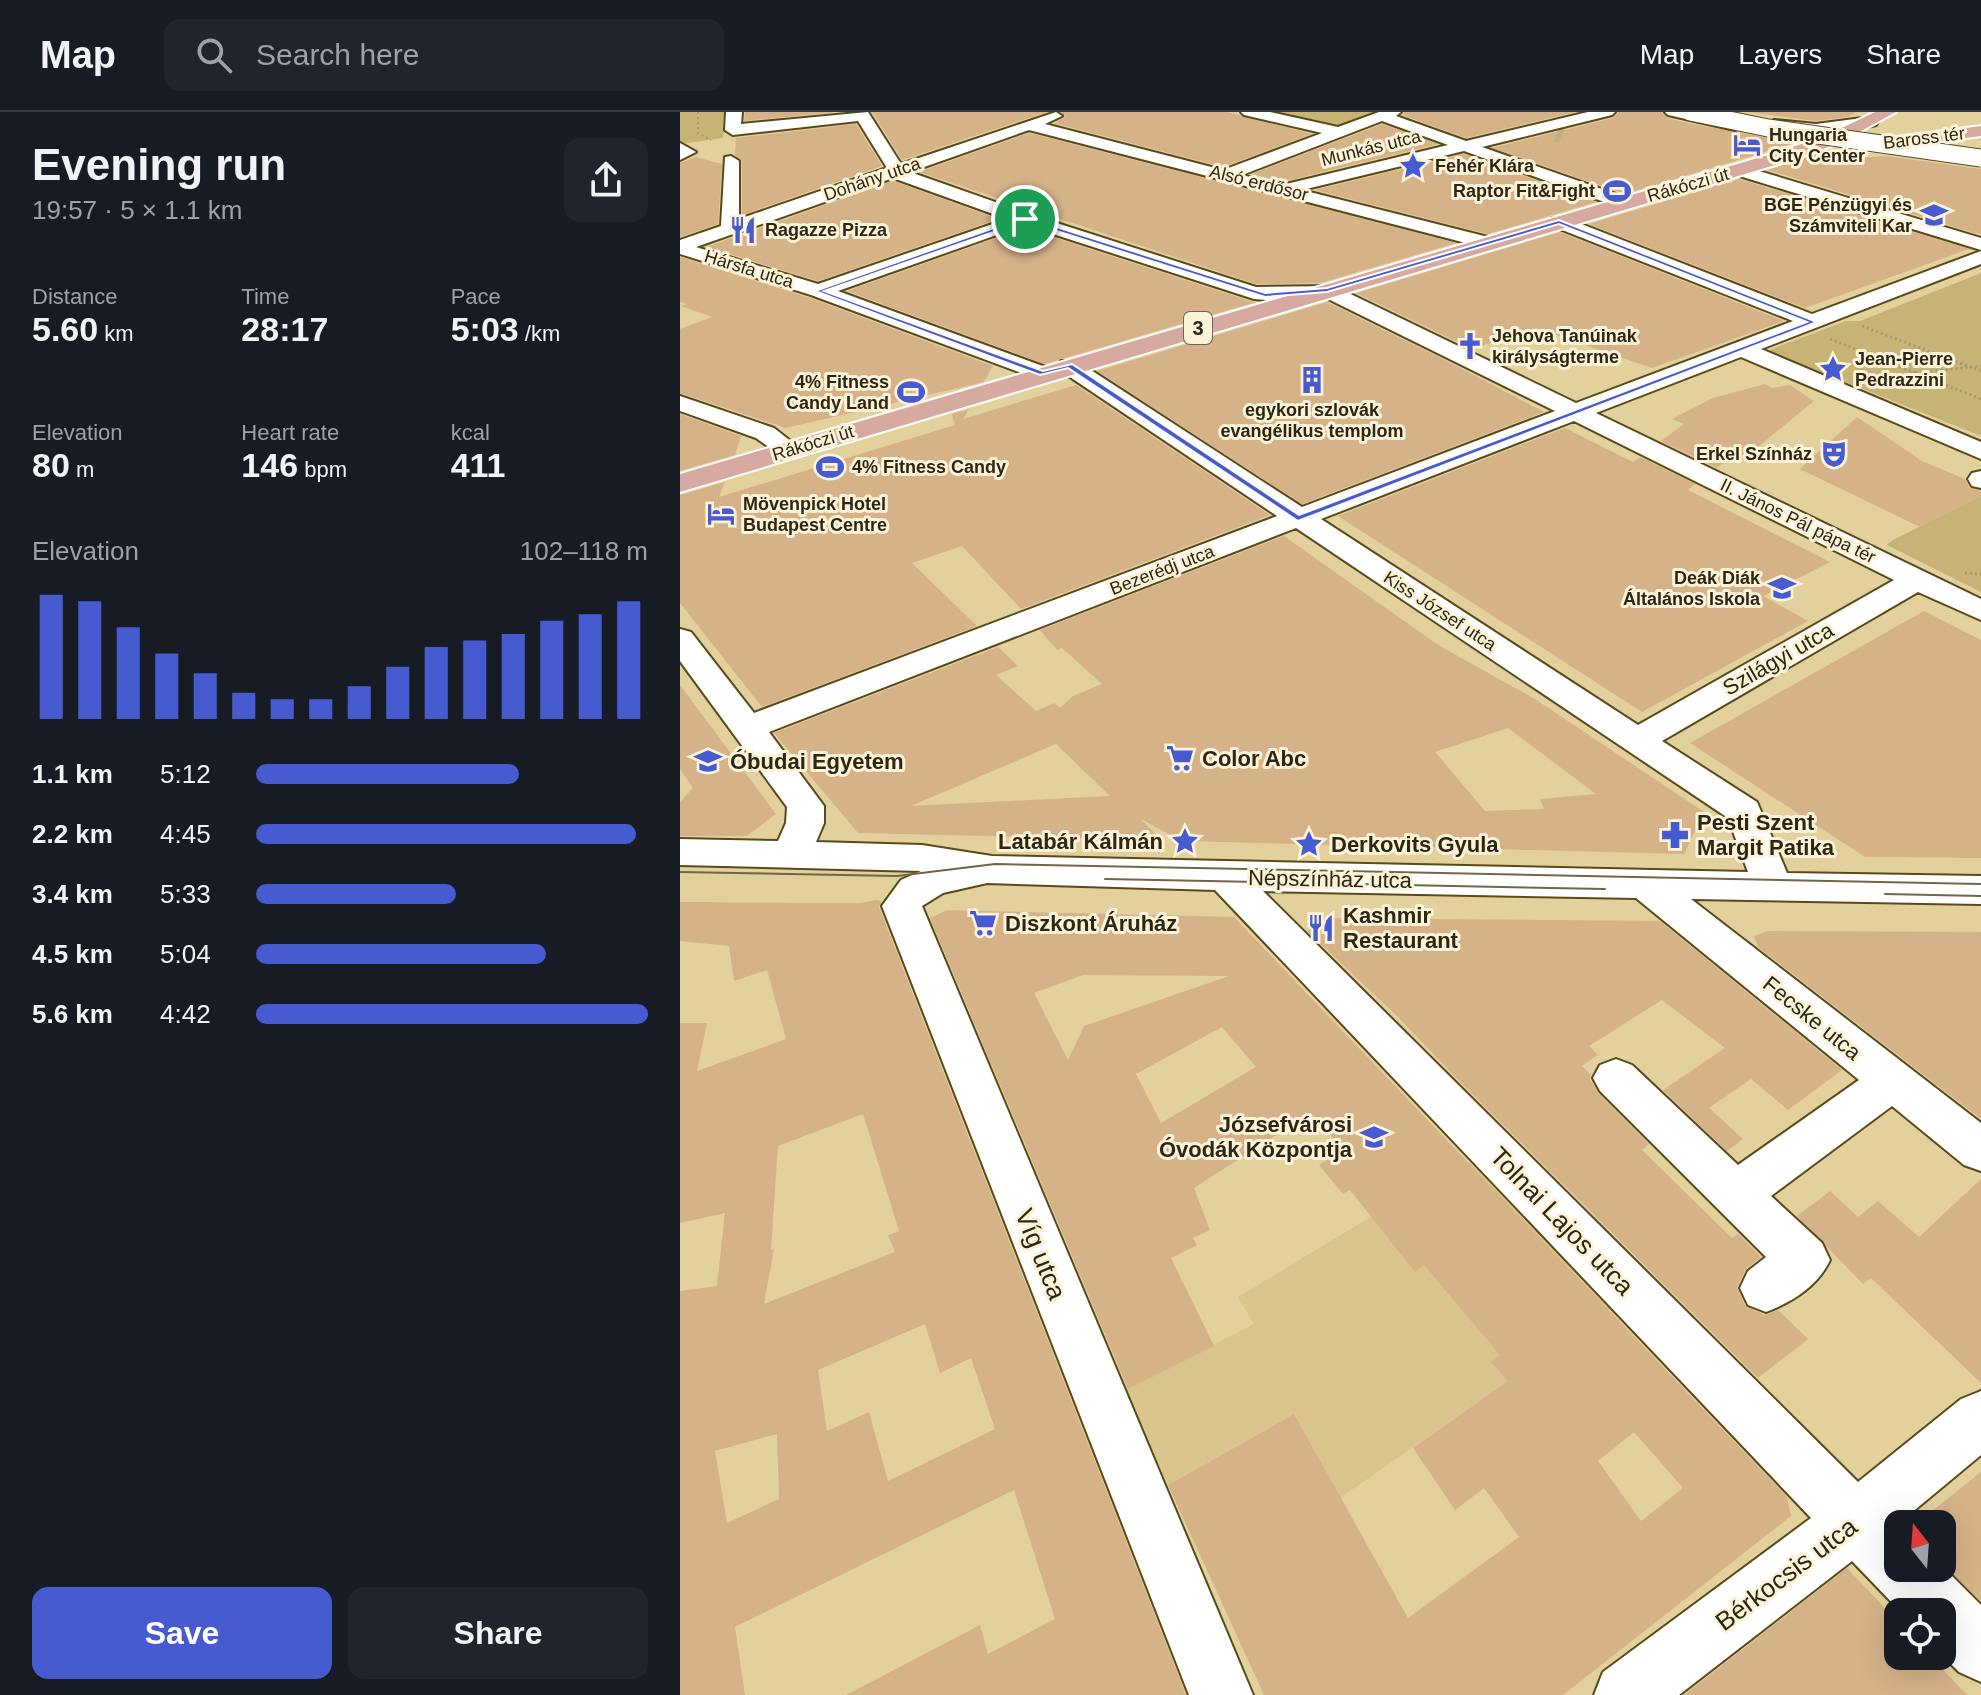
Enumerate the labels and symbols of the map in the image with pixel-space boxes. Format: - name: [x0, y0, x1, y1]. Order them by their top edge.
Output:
- street label: Baross tér: [1882, 123, 1966, 153]
- place label: Hungaria City Center: [1769, 125, 1865, 166]
- street label: Munkás utca: [1319, 126, 1424, 170]
- hotel icon: Hungaria City Center: [1732, 130, 1762, 160]
- place icon: Fehér Klára: [1398, 151, 1428, 181]
- street label: Dohány utca: [821, 153, 924, 205]
- place label: Fehér Klára: [1435, 156, 1535, 176]
- street label: Alsó erdősor: [1208, 161, 1310, 205]
- street label: Rákóczi út: [1645, 164, 1731, 206]
- sports icon: Raptor Fit&Fight: [1602, 176, 1632, 206]
- place label: Raptor Fit&Fight: [1453, 181, 1595, 201]
- pin: [991, 185, 1059, 253]
- place label: BGE Pénzügyi és Számviteli Kar: [1764, 195, 1912, 236]
- school or university icon: BGE Pénzügyi és Számviteli Kar: [1919, 200, 1949, 230]
- restaurant icon: Ragazze Pizza: [728, 215, 758, 245]
- place label: Ragazze Pizza: [765, 220, 888, 240]
- street label: Hársfa utca: [702, 246, 797, 292]
- road number: 3: [1184, 312, 1212, 344]
- place label: Jehova Tanúinak királyságterme: [1492, 326, 1638, 367]
- church icon: Jehova Tanúinak királyságterme: [1455, 331, 1485, 361]
- place label: Jean-Pierre Pedrazzini: [1855, 349, 1953, 390]
- place icon: Jean-Pierre Pedrazzini: [1818, 354, 1848, 384]
- building icon: egykori szlovák evangélikus templom: [1297, 365, 1327, 395]
- place label: 4% Fitness Candy Land: [786, 372, 889, 413]
- sports icon: 4% Fitness Candy Land: [896, 377, 926, 407]
- place label: egykori szlovák evangélikus templom: [1220, 400, 1404, 441]
- street label: Rákóczi út: [770, 421, 856, 465]
- theatre icon: Erkel Színház: [1819, 439, 1849, 469]
- place label: Erkel Színház: [1696, 444, 1812, 464]
- sports icon: 4% Fitness Candy: [815, 452, 845, 482]
- place label: 4% Fitness Candy: [852, 457, 1006, 477]
- street label: II. János Pál pápa tér: [1717, 475, 1879, 567]
- place label: Mövenpick Hotel Budapest Centre: [743, 494, 887, 535]
- hotel icon: Mövenpick Hotel Budapest Centre: [706, 499, 736, 529]
- street label: Bezerédj utca: [1107, 541, 1218, 599]
- street label: Kiss József utca: [1380, 567, 1501, 655]
- place label: Deák Diák Általános Iskola: [1623, 568, 1761, 609]
- school or university icon: Deák Diák Általános Iskola: [1767, 573, 1797, 603]
- street label: Szilágyi utca: [1718, 617, 1838, 701]
- supermarket icon: Color Abc: [1165, 743, 1195, 773]
- school or university icon: Óbudai Egyetem: [693, 746, 723, 776]
- place label: Color Abc: [1202, 746, 1306, 771]
- place label: Óbudai Egyetem: [730, 749, 904, 774]
- place label: Pesti Szent Margit Patika: [1697, 810, 1835, 860]
- pharmacy icon: Pesti Szent Margit Patika: [1660, 820, 1690, 850]
- place icon: Latabár Kálmán: [1170, 826, 1200, 856]
- place label: Latabár Kálmán: [998, 829, 1163, 854]
- place icon: Derkovits Gyula: [1294, 829, 1324, 859]
- place label: Derkovits Gyula: [1331, 832, 1499, 857]
- street label: Népszínház utca: [1248, 865, 1413, 893]
- place label: Kashmir Restaurant: [1343, 903, 1459, 953]
- supermarket icon: Diszkont Áruház: [968, 908, 998, 938]
- place label: Diszkont Áruház: [1005, 911, 1177, 936]
- restaurant icon: Kashmir Restaurant: [1306, 913, 1336, 943]
- street label: Fecske utca: [1758, 971, 1867, 1066]
- place label: Józsefvárosi Óvodák Központja: [1159, 1112, 1353, 1162]
- school or university icon: Józsefvárosi Óvodák Központja: [1359, 1122, 1389, 1152]
- street label: Tolnai Lajos utca: [1484, 1141, 1640, 1301]
- street label: Víg utca: [1009, 1204, 1073, 1304]
- north arrow: [1884, 1510, 1956, 1582]
- street label: Bérkocsis utca: [1709, 1511, 1863, 1637]

